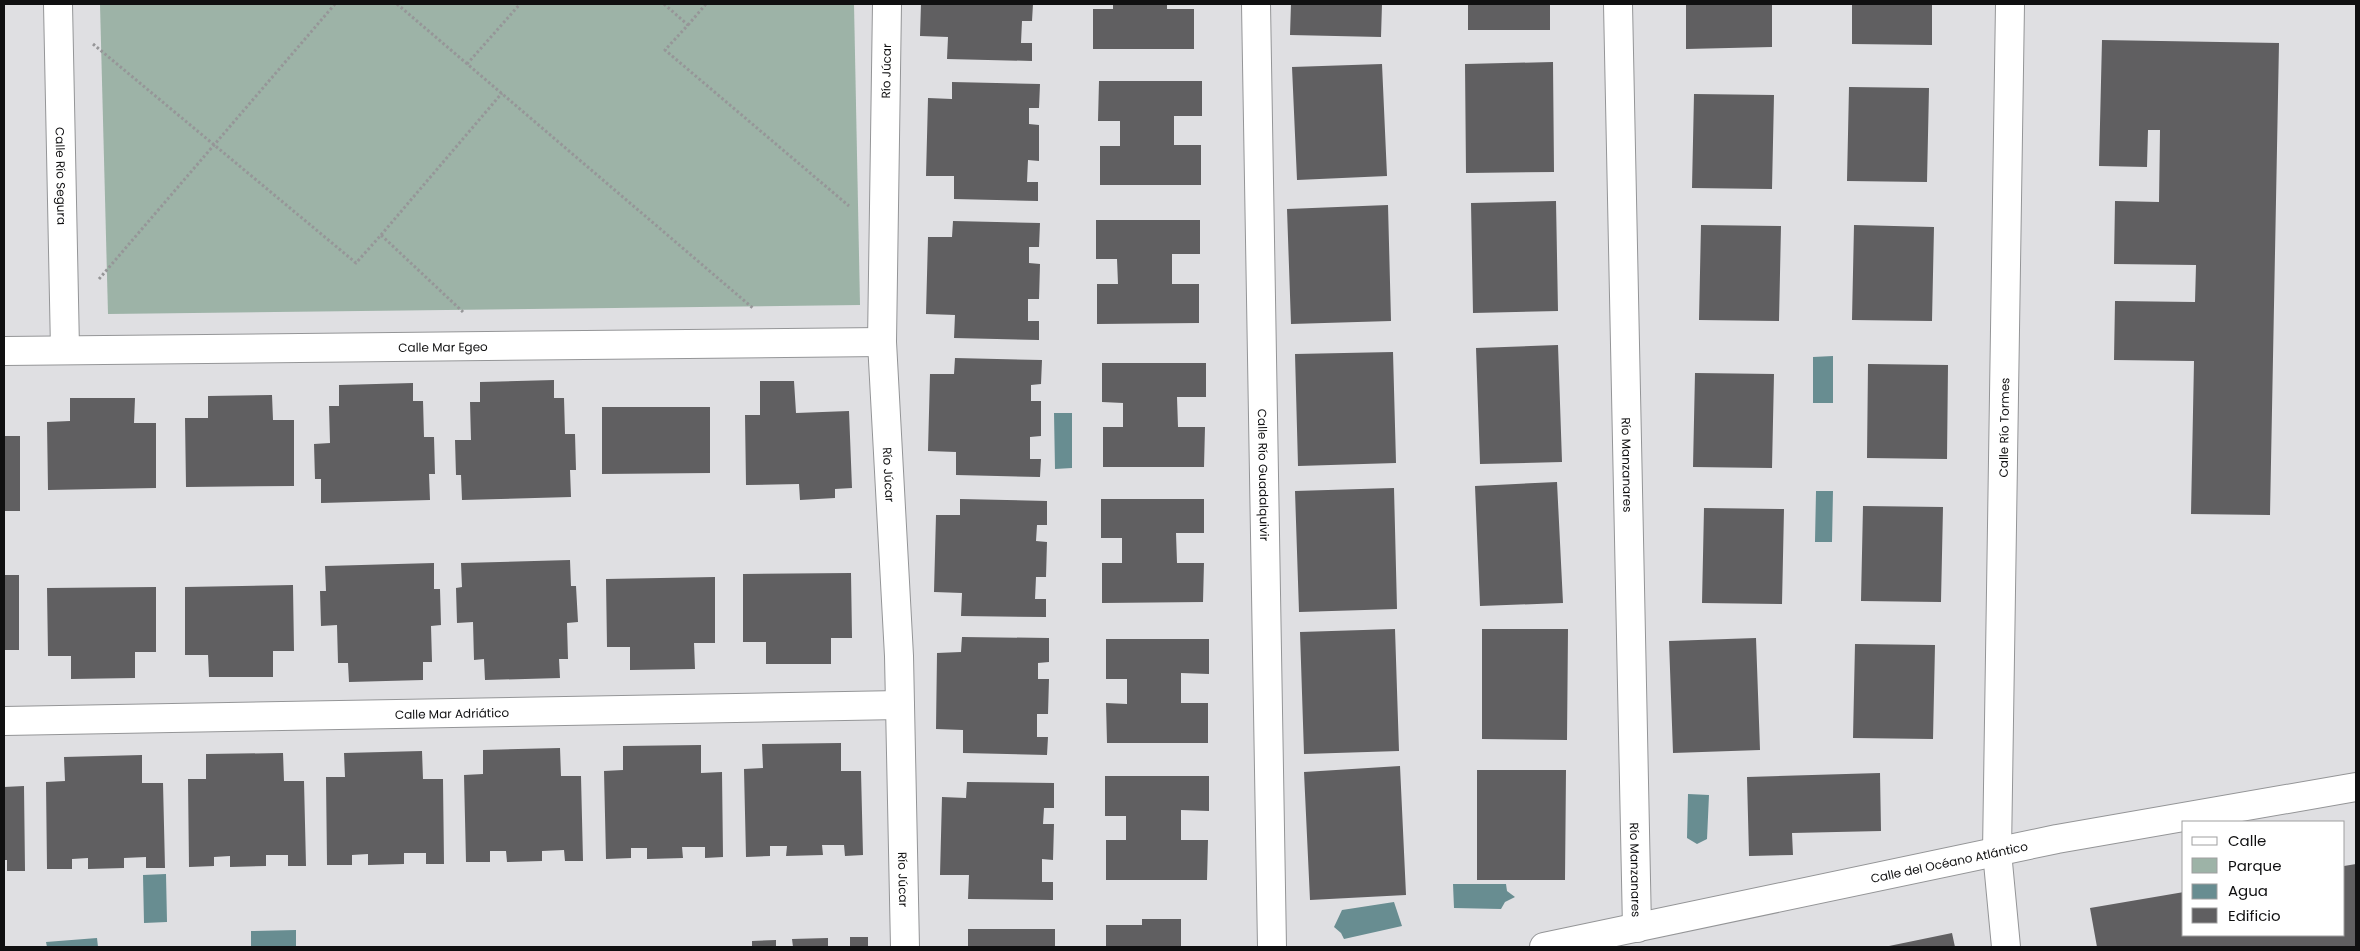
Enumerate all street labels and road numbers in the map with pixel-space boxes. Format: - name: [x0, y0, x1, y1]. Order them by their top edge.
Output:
- street label: Río Júcar: [877, 43, 895, 99]
- street label: Calle Río Segura: [52, 127, 71, 225]
- street label: Calle Mar Egeo: [398, 338, 488, 355]
- street label: Calle Río Tormes: [1994, 377, 2013, 478]
- street label: Calle Río Guadalquivir: [1254, 409, 1274, 542]
- street label: Río Manzanares: [1618, 417, 1637, 513]
- street label: Río Júcar: [879, 447, 899, 503]
- street label: Calle Mar Adriático: [395, 703, 510, 723]
- street label: Río Manzanares: [1626, 822, 1645, 917]
- street label: Calle del Océano Atlántico: [1869, 837, 2030, 887]
- street label: Río Júcar: [895, 852, 913, 908]

